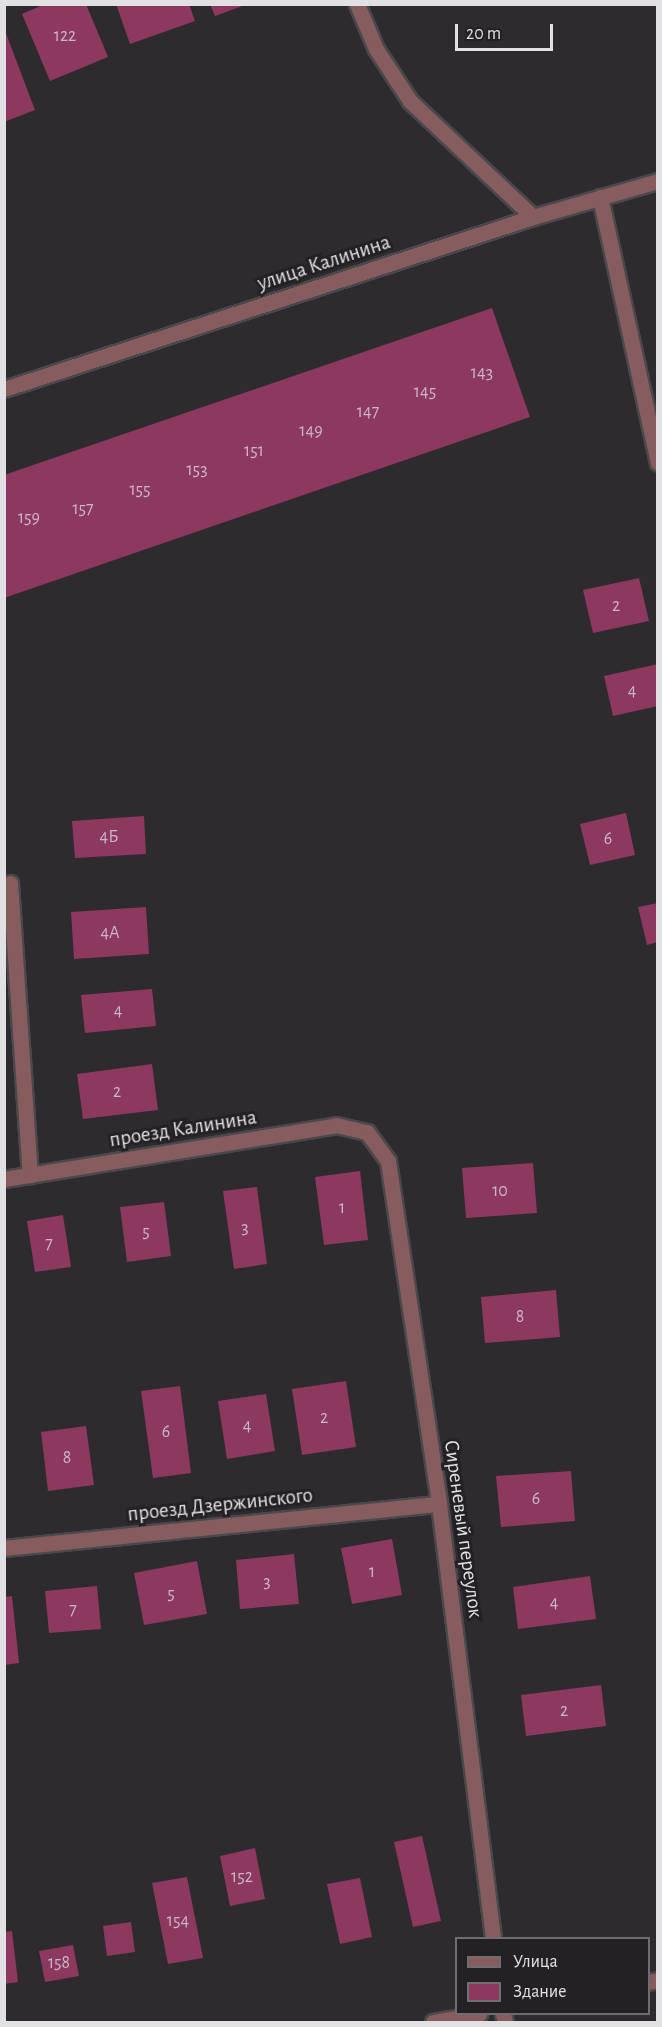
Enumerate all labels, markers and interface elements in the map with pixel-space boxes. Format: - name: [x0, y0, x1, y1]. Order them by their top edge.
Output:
- scale bar: [458, 12, 556, 50]
- house number: 122: [54, 25, 76, 47]
- text: 20 m: [466, 25, 501, 43]
- street label: улица Калинина: [254, 230, 394, 296]
- house number: 143: [471, 362, 493, 384]
- house number: 145: [414, 381, 436, 403]
- house number: 147: [357, 401, 379, 423]
- house number: 149: [299, 420, 323, 442]
- house number: 151: [244, 440, 264, 462]
- house number: 153: [186, 459, 208, 481]
- house number: 155: [129, 479, 151, 501]
- house number: 157: [72, 498, 94, 520]
- house number: 159: [18, 507, 40, 529]
- house number: 2: [612, 595, 620, 617]
- house number: 4: [628, 680, 636, 702]
- house number: 4Б: [100, 826, 118, 848]
- house number: 6: [604, 828, 612, 850]
- house number: 4А: [100, 922, 120, 944]
- house number: 4: [114, 1000, 122, 1022]
- house number: 2: [113, 1081, 121, 1103]
- street label: проезд Калинина: [108, 1105, 258, 1153]
- house number: 10: [492, 1180, 508, 1202]
- house number: 1: [339, 1197, 345, 1219]
- house number: 3: [241, 1217, 249, 1239]
- house number: 5: [142, 1221, 150, 1243]
- house number: 7: [45, 1233, 53, 1255]
- house number: 8: [516, 1306, 524, 1328]
- house number: 2: [320, 1407, 328, 1429]
- house number: 4: [243, 1415, 251, 1437]
- house number: 6: [162, 1421, 170, 1443]
- street label: Сиреневый переулок: [438, 1438, 488, 1620]
- house number: 8: [63, 1447, 71, 1469]
- street label: проезд Дзержинского: [126, 1483, 314, 1527]
- house number: 6: [532, 1488, 540, 1510]
- house number: 1: [369, 1561, 375, 1583]
- house number: 3: [263, 1571, 271, 1593]
- house number: 5: [167, 1583, 175, 1605]
- house number: 4: [550, 1592, 558, 1614]
- house number: 7: [69, 1599, 77, 1621]
- house number: 2: [560, 1700, 568, 1722]
- house number: 152: [231, 1866, 253, 1888]
- house number: 154: [167, 1910, 189, 1932]
- legend: [455, 1937, 650, 2015]
- house number: 158: [48, 1952, 70, 1974]
- text: Улица: [513, 1953, 558, 1971]
- text: Здание: [513, 1983, 567, 2001]

